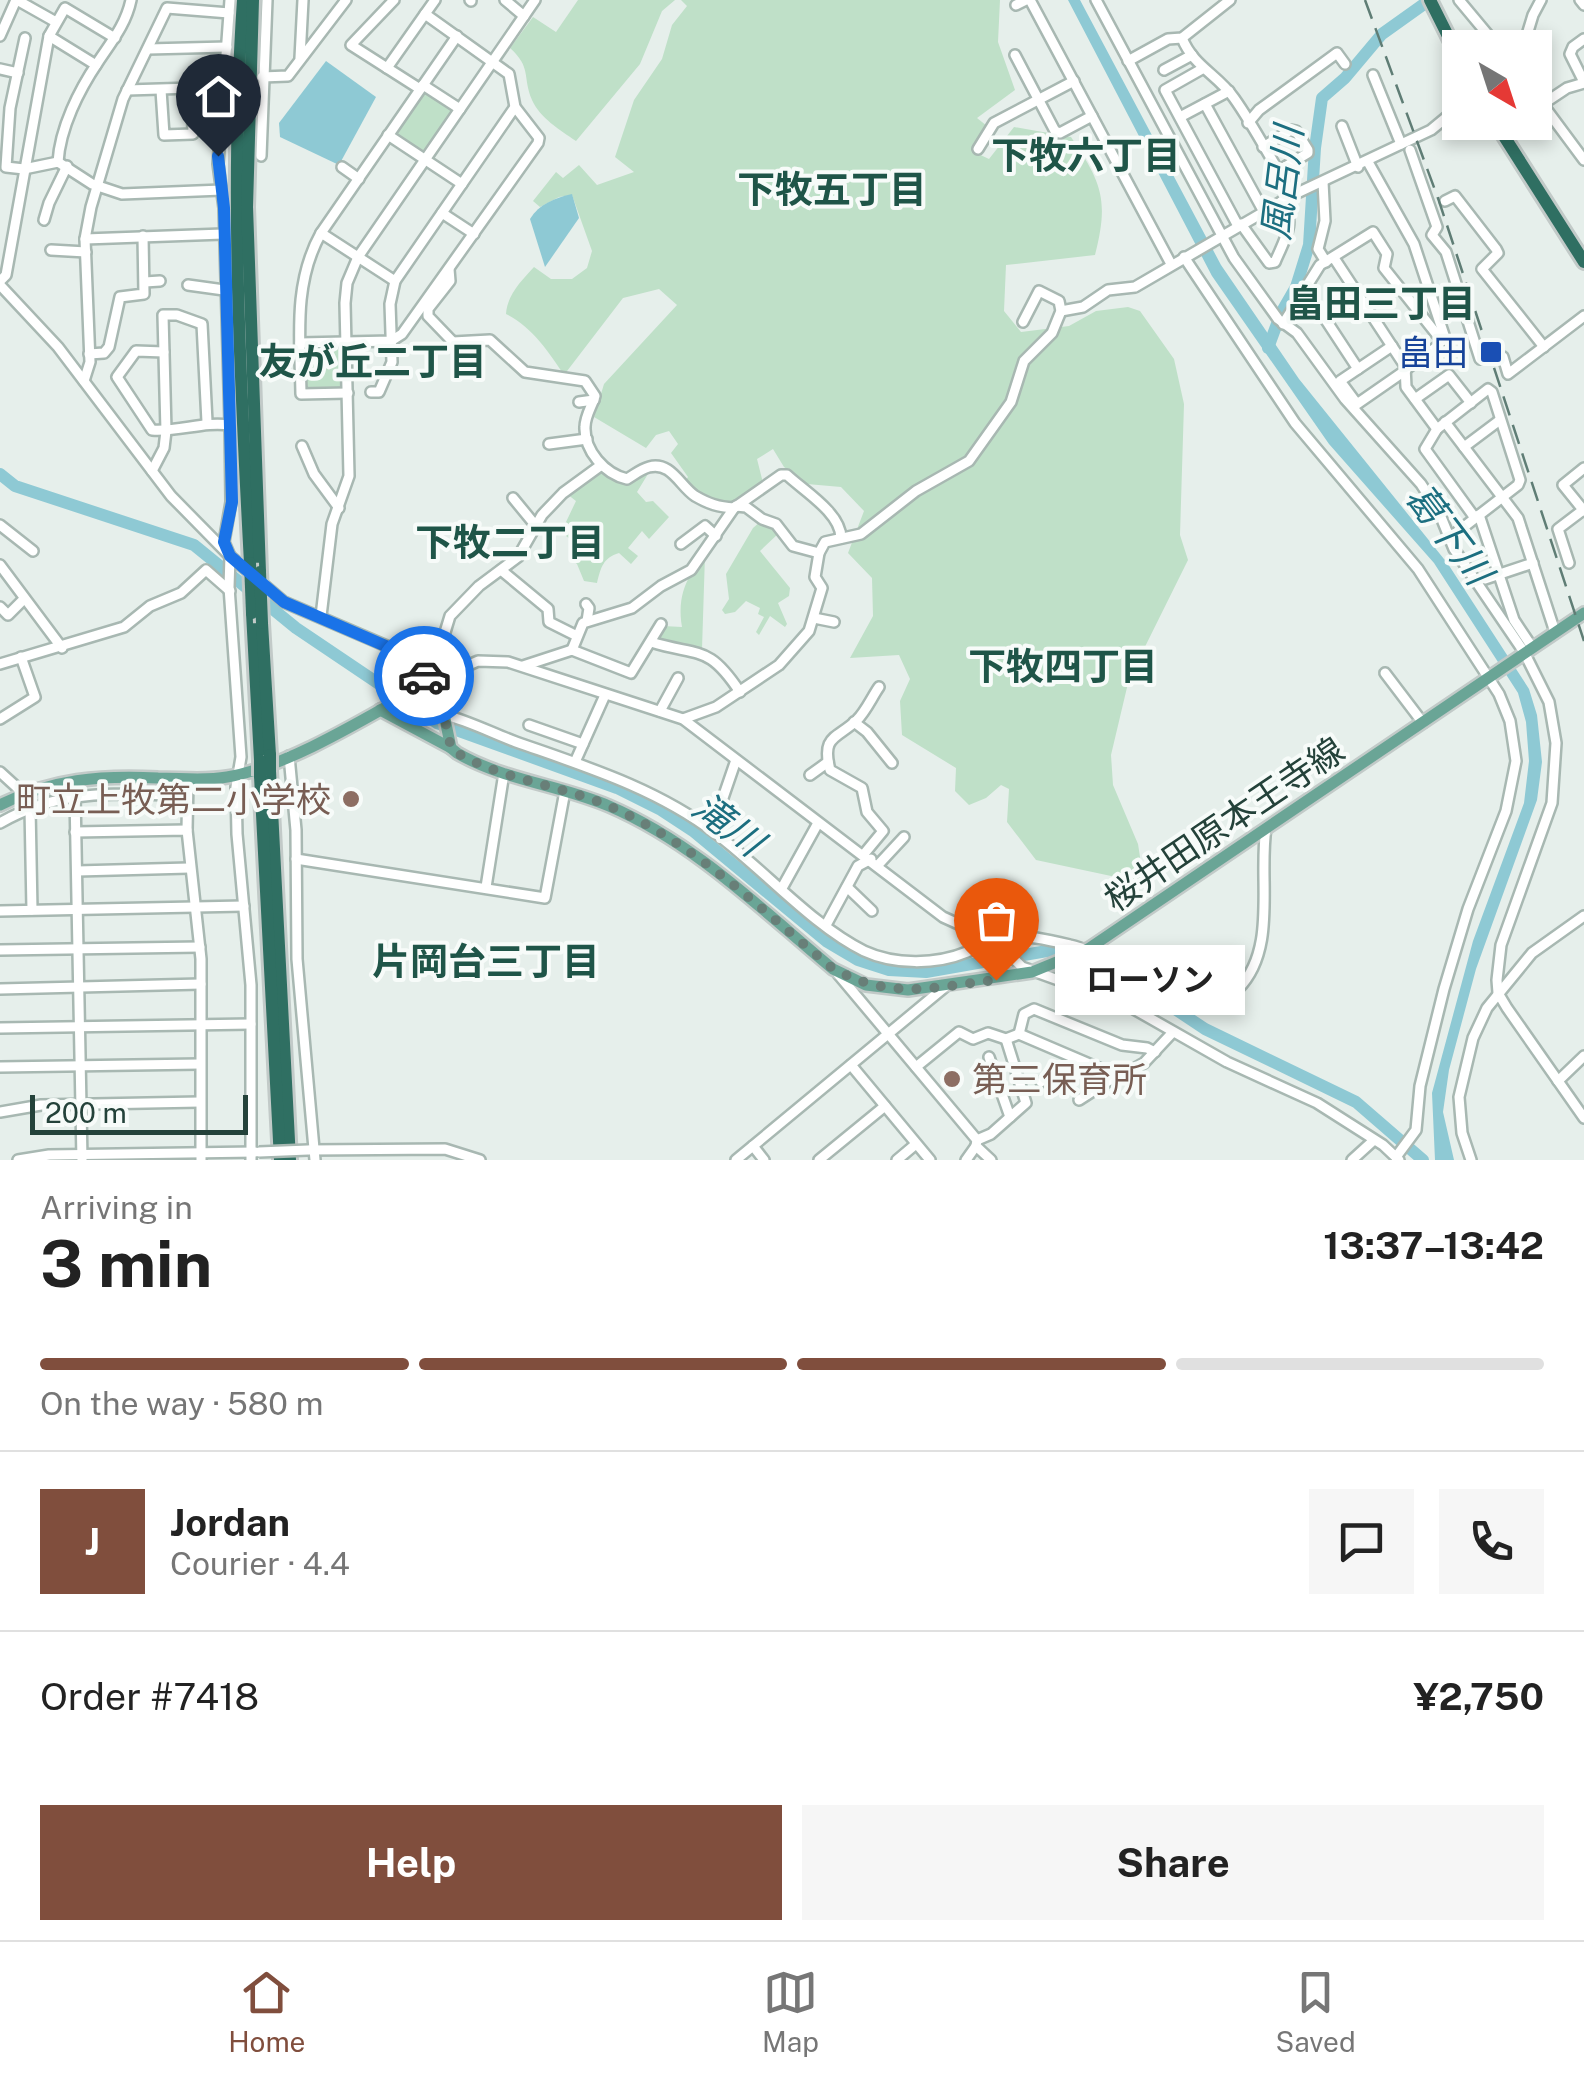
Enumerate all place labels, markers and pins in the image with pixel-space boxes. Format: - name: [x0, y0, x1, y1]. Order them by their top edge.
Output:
- pin: [176, 54, 261, 157]
- place label: 畠田: [1398, 332, 1468, 373]
- marker: 畠田: [1478, 339, 1504, 365]
- place label: 町立上牧第二小学校: [16, 779, 331, 820]
- marker: 町立上牧第二小学校: [340, 788, 362, 810]
- pin: [954, 878, 1039, 981]
- callout: ローソン: [1056, 945, 1246, 1015]
- place label: 第三保育所: [972, 1059, 1147, 1100]
- marker: 第三保育所: [941, 1068, 963, 1090]

